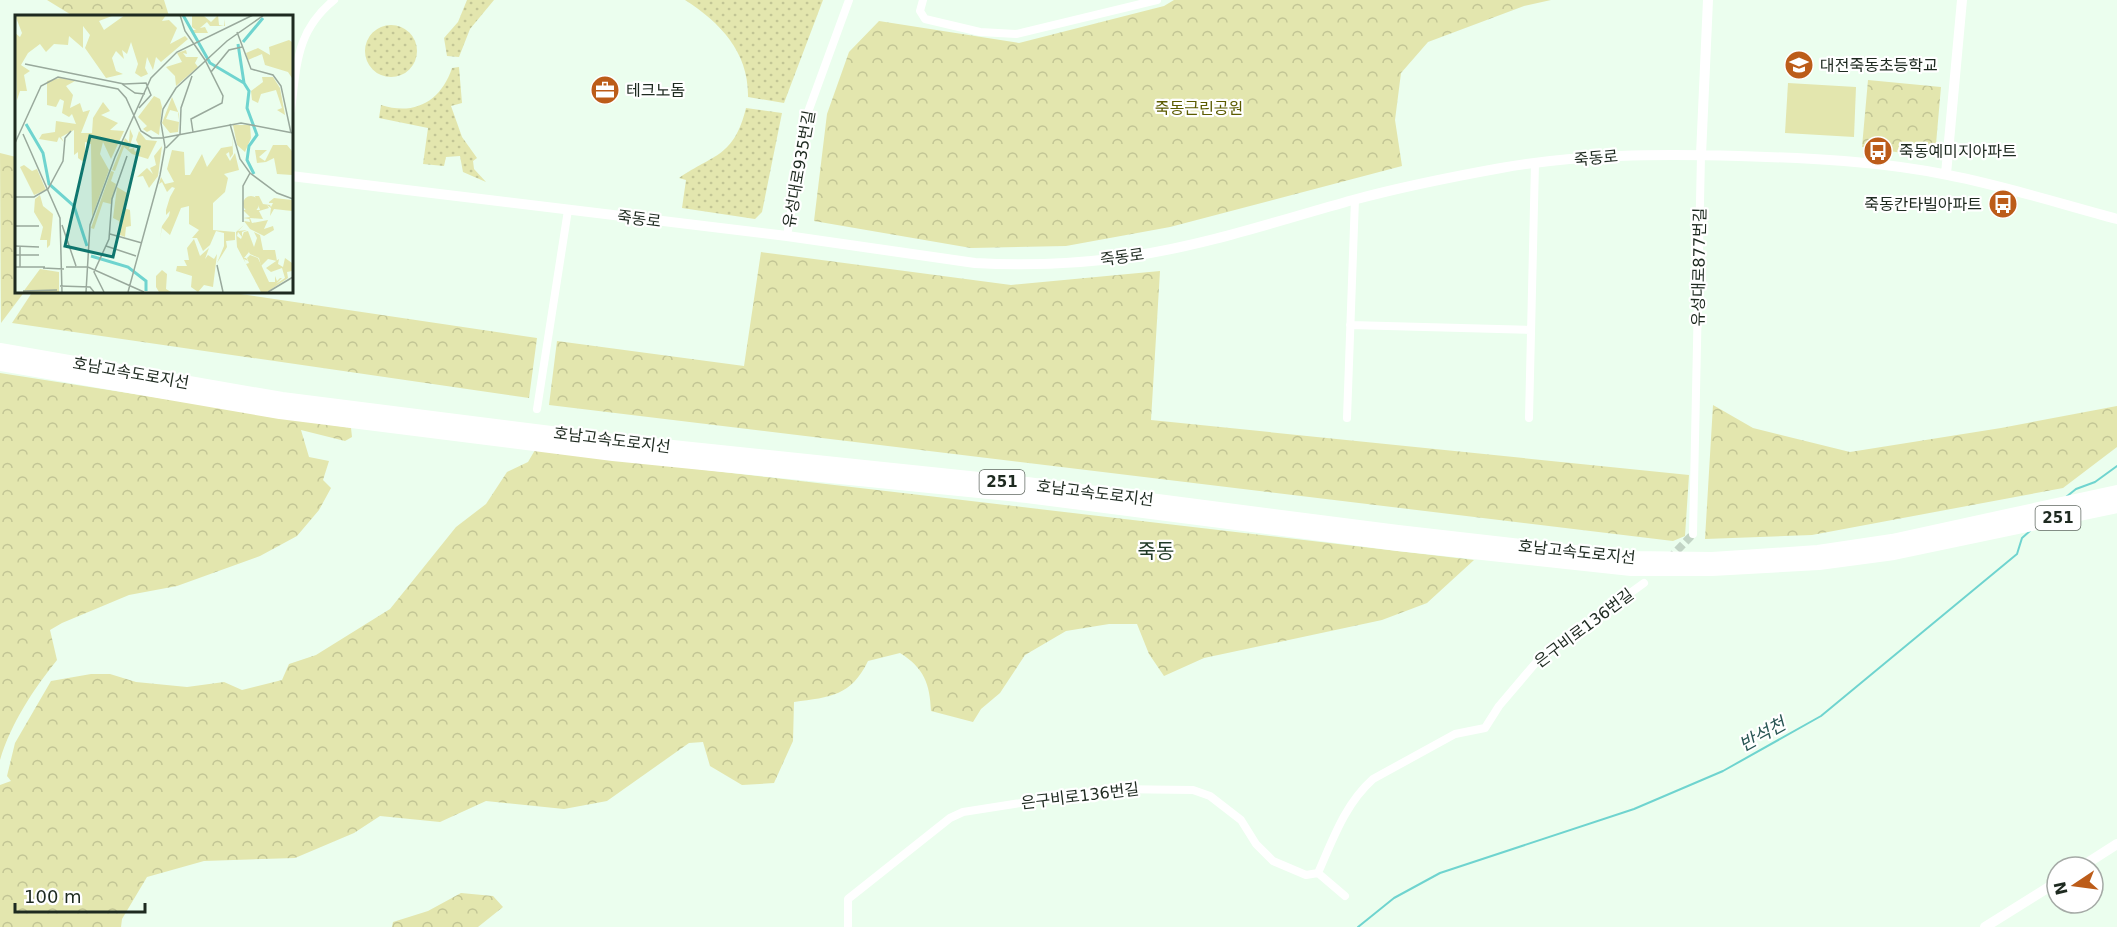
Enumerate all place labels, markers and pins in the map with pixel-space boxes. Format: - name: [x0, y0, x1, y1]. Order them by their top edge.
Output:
- school or university icon: 대전죽동초등학교: [1783, 49, 1815, 81]
- place label: 대전죽동초등학교: [1820, 56, 1938, 75]
- office icon: 테크노돔: [589, 74, 621, 106]
- place label: 테크노돔: [626, 81, 685, 100]
- bus stop icon: 죽동예미지아파트: [1862, 135, 1894, 167]
- place label: 죽동예미지아파트: [1899, 142, 2017, 161]
- bus stop icon: 죽동칸타빌아파트: [1987, 188, 2019, 220]
- place label: 죽동칸타빌아파트: [1864, 195, 1982, 214]

